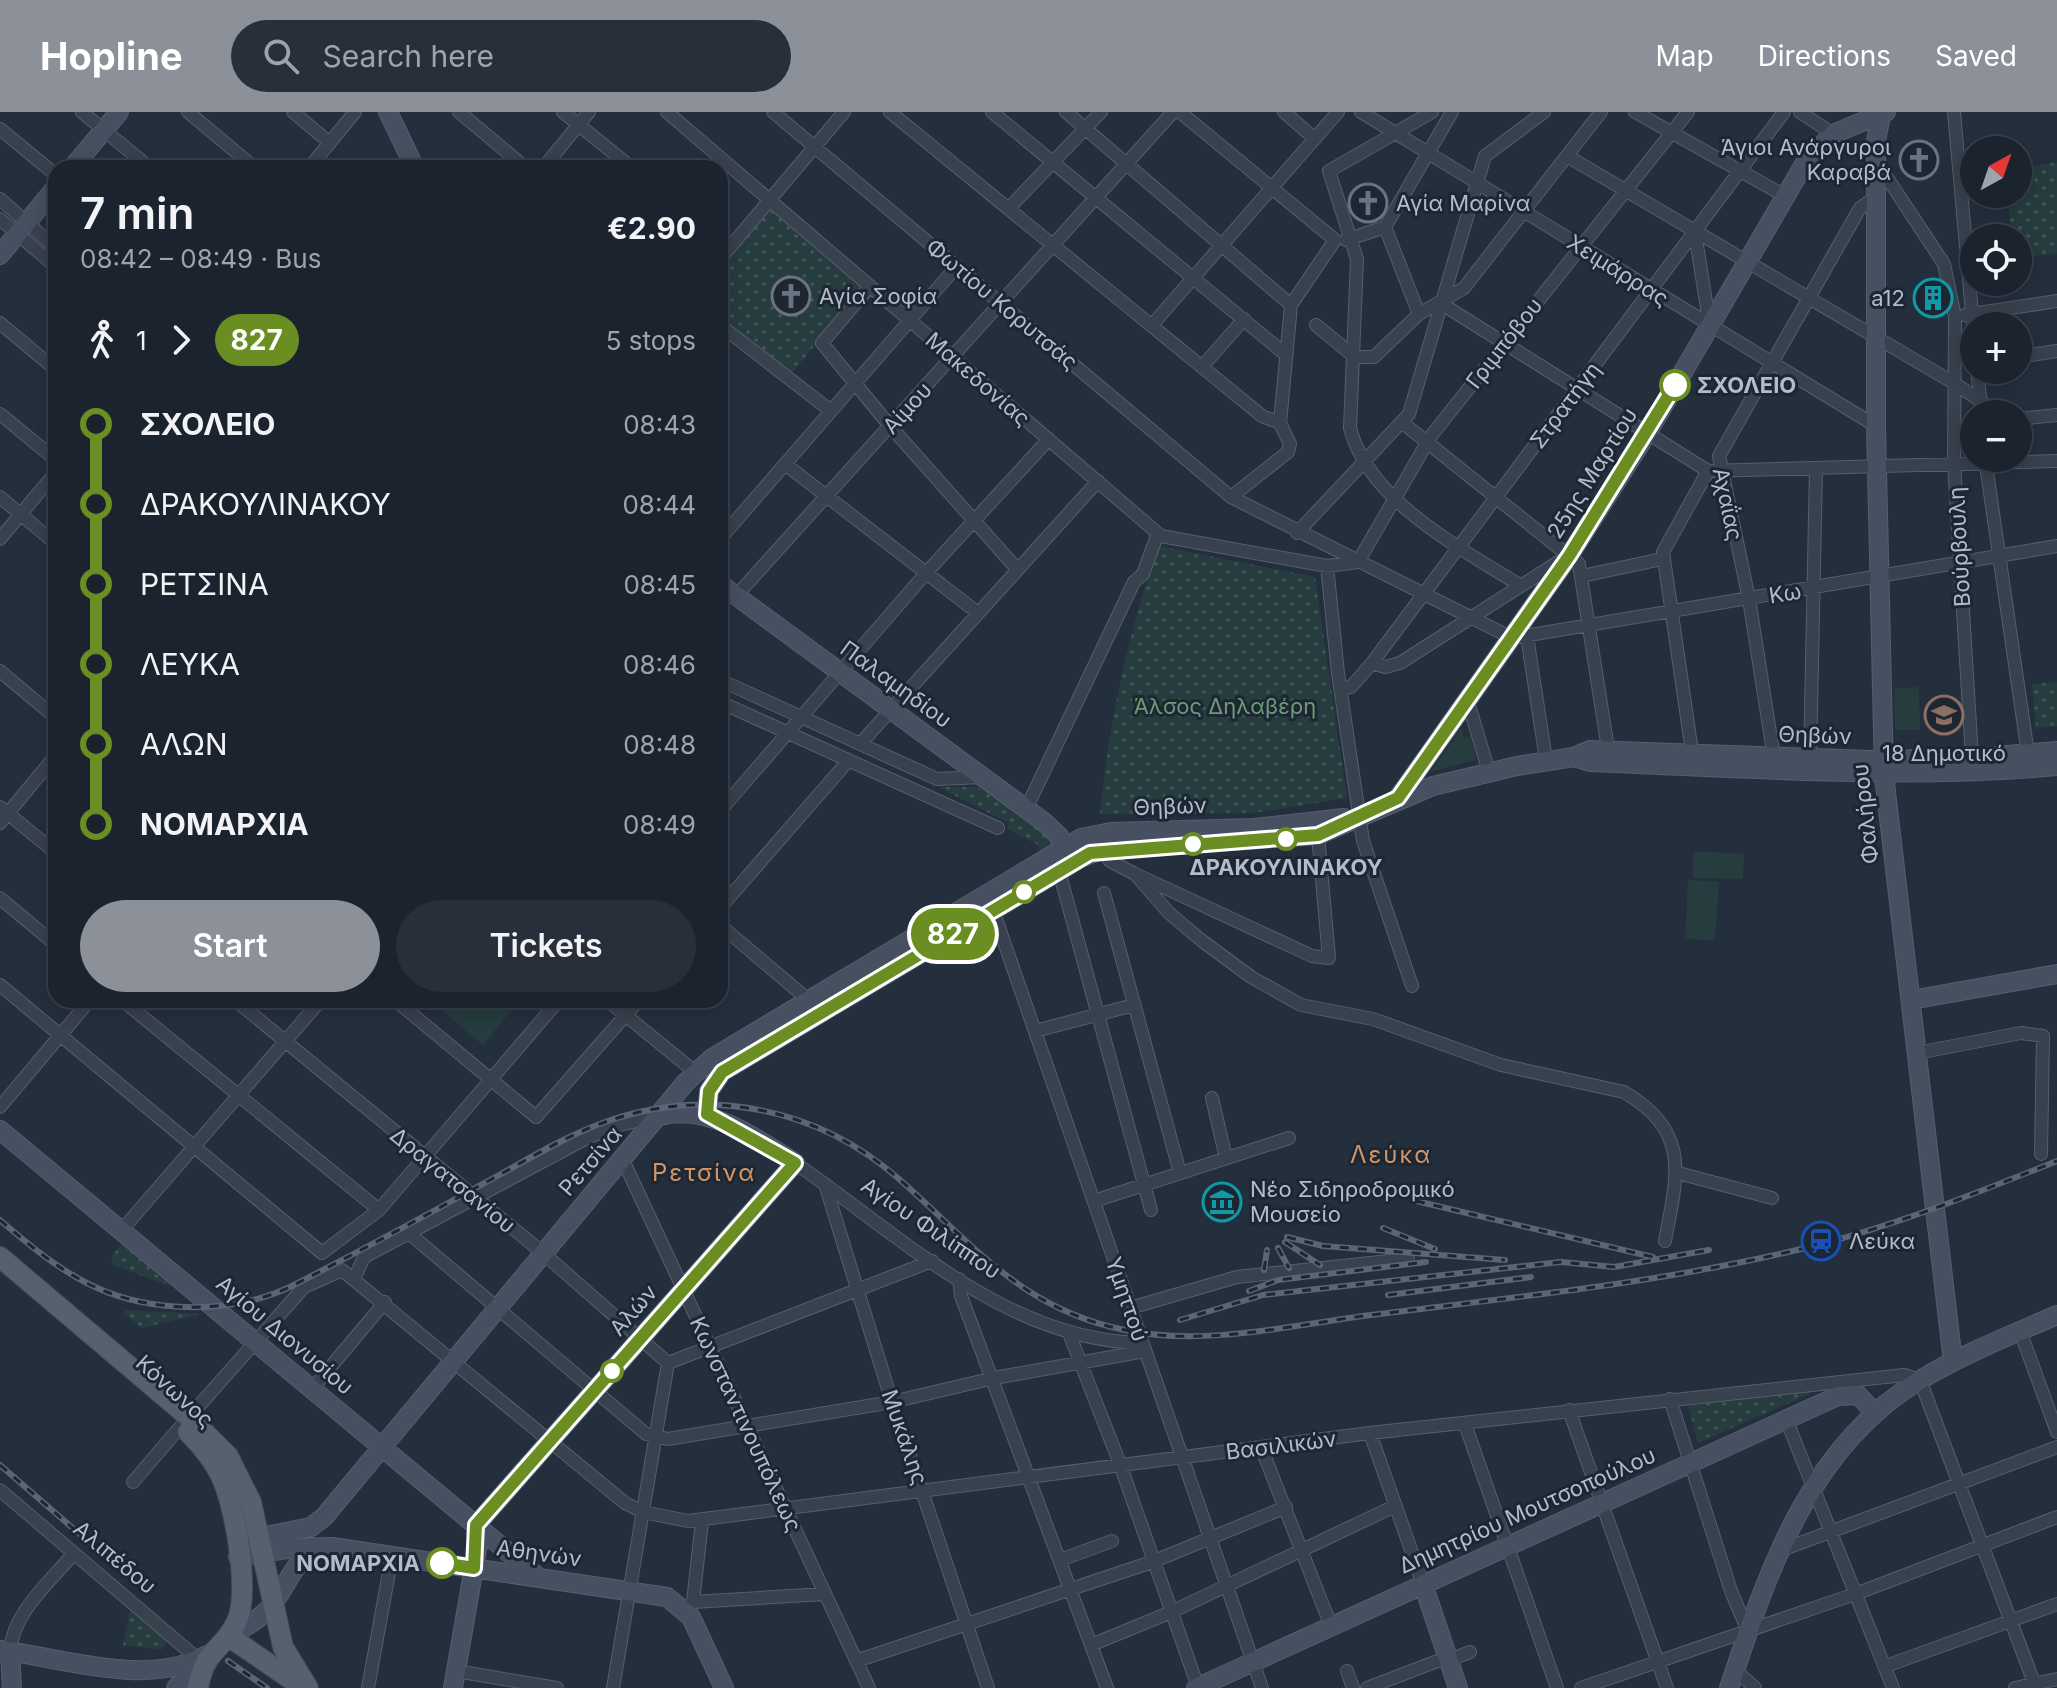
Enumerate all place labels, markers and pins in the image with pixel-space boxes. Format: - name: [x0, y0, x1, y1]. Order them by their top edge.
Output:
- place label: Άγιοι Ανάργυροι Καραβά: [1721, 134, 1891, 185]
- church icon: Άγιοι Ανάργυροι Καραβά: [1898, 139, 1940, 181]
- church icon: Αγία Μαρίνα: [1347, 182, 1389, 224]
- place label: Αγία Μαρίνα: [1396, 190, 1530, 216]
- church icon: Αγία Σοφία: [770, 275, 812, 317]
- building icon: a12: [1912, 277, 1954, 319]
- place label: Αγία Σοφία: [819, 283, 937, 309]
- place label: a12: [1871, 285, 1905, 311]
- marker: ΣΧΟΛΕΙΟ: [1660, 370, 1690, 400]
- place label: ΣΧΟΛΕΙΟ: [1697, 372, 1796, 398]
- school or university icon: 18 Δημοτικό: [1923, 694, 1965, 736]
- place label: 18 Δημοτικό: [1882, 740, 2006, 766]
- marker: ΔΡΑΚΟΥΛΙΝΑΚΟΥ: [1275, 828, 1297, 850]
- unlabelled marker: [1182, 833, 1204, 855]
- place label: ΔΡΑΚΟΥΛΙΝΑΚΟΥ: [1189, 854, 1383, 880]
- unlabelled marker: [1013, 881, 1035, 903]
- place label: Νέο Σιδηροδρομικό Μουσείο: [1250, 1176, 1455, 1227]
- museum icon: Νέο Σιδηροδρομικό Μουσείο: [1201, 1181, 1243, 1223]
- station icon: Λεύκα: [1800, 1220, 1842, 1262]
- place label: Λεύκα: [1849, 1228, 1915, 1254]
- unlabelled marker: [601, 1360, 623, 1382]
- marker: ΝΟΜΑΡΧΙΑ: [427, 1548, 457, 1578]
- place label: ΝΟΜΑΡΧΙΑ: [296, 1550, 420, 1576]

